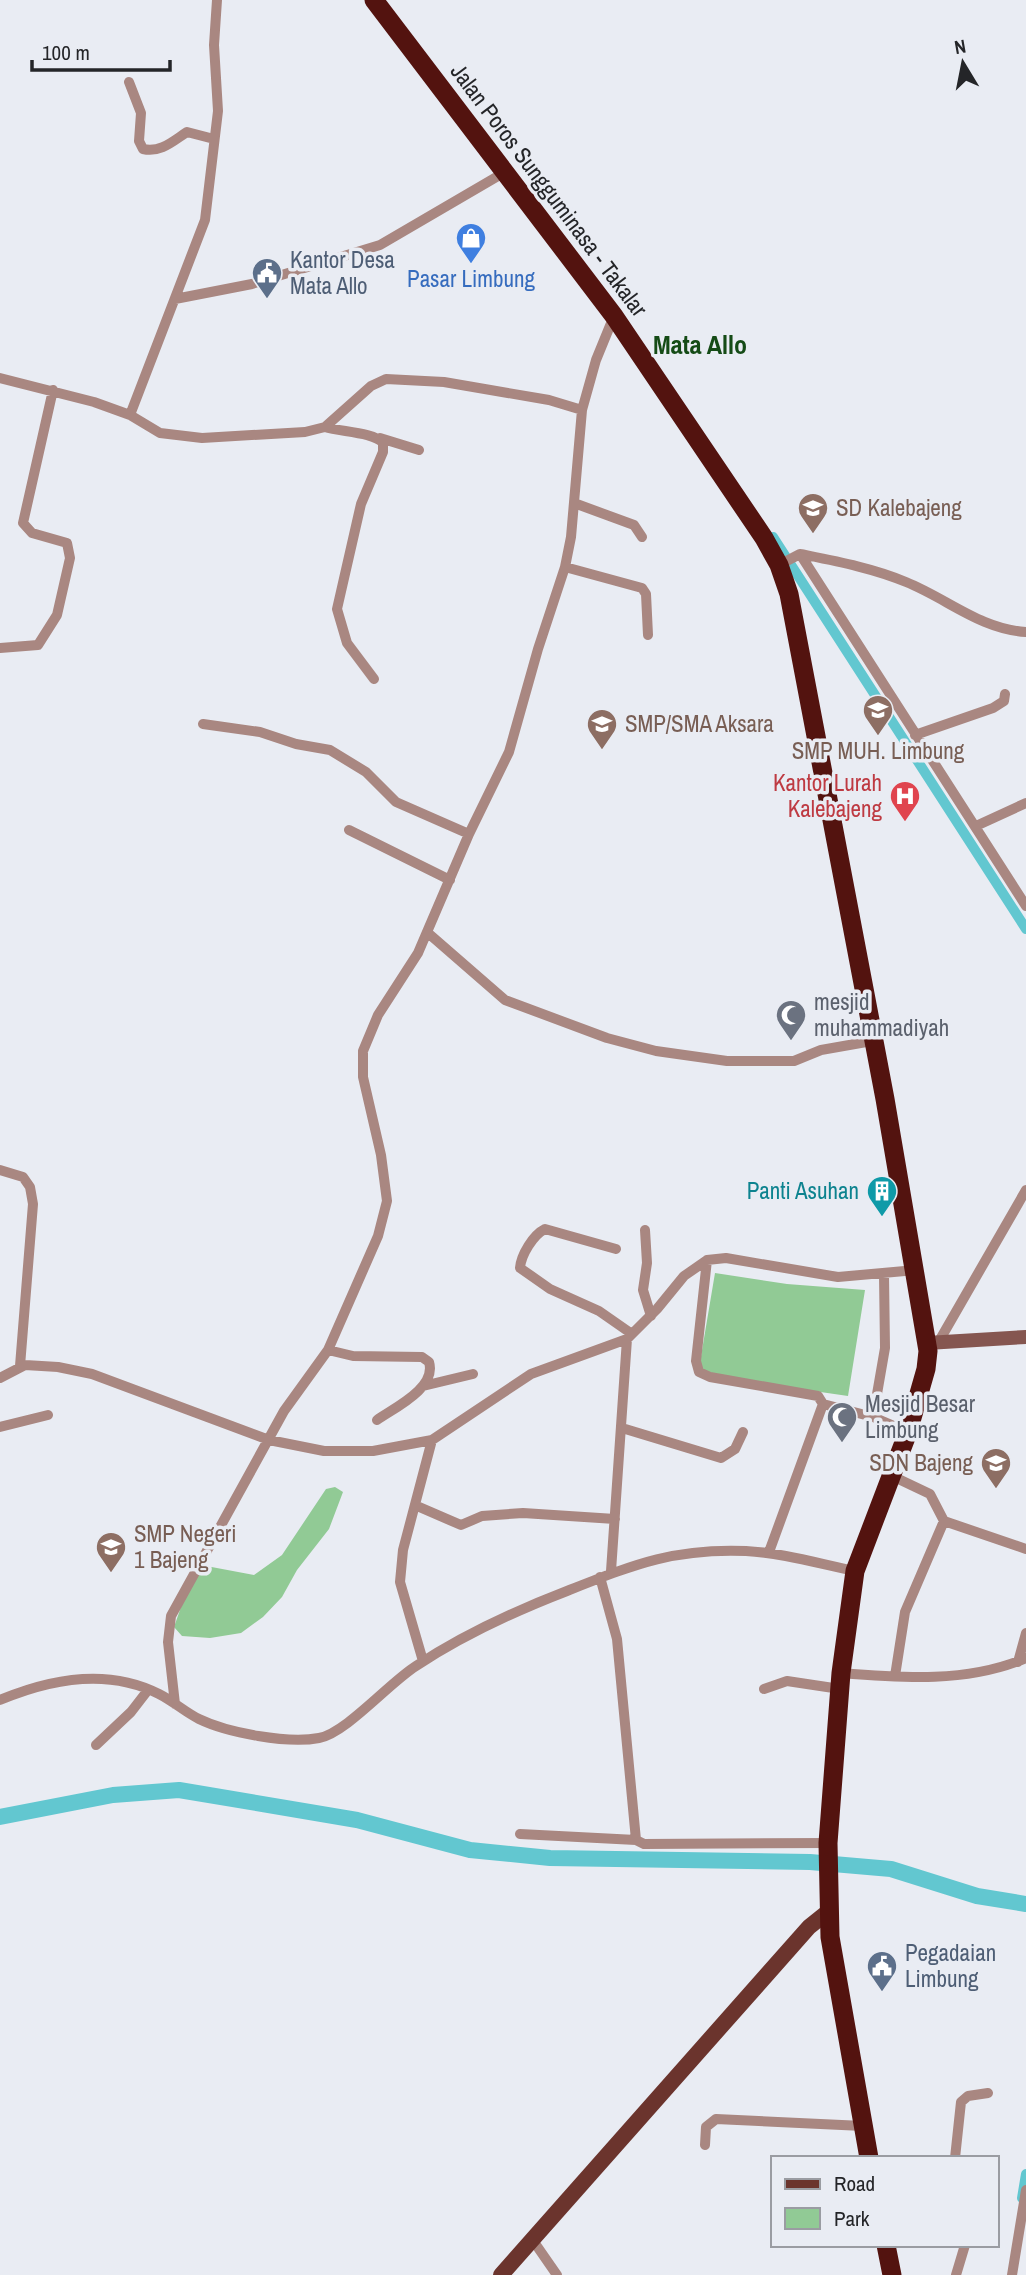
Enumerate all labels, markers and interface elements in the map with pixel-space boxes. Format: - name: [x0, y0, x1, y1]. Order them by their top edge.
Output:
- scale bar: [32, 28, 170, 72]
- north arrow: [928, 28, 998, 98]
- text: N: [952, 32, 968, 60]
- text: 100 m: [42, 38, 90, 67]
- street label: Jalan Poros Sungguminasa - Takalar: [444, 57, 655, 323]
- shop icon: Pasar Limbung: [454, 221, 488, 265]
- place label: Kantor Desa Mata Allo: [290, 244, 395, 301]
- public building icon: Kantor Desa Mata Allo: [250, 256, 284, 300]
- place label: Pasar Limbung: [407, 263, 535, 294]
- district label: Mata Allo: [653, 327, 747, 362]
- school or university icon: SD Kalebajeng: [796, 491, 830, 535]
- place label: SD Kalebajeng: [836, 492, 962, 523]
- school or university icon: SMP MUH. Limbung: [861, 693, 895, 737]
- school or university icon: SMP/SMA Aksara: [585, 707, 619, 751]
- place label: SMP/SMA Aksara: [625, 708, 774, 739]
- place label: SMP MUH. Limbung: [792, 735, 965, 766]
- place label: Kantor Lurah Kalebajeng: [773, 767, 883, 824]
- hospital icon: Kantor Lurah Kalebajeng: [888, 779, 922, 823]
- place label: mesjid muhammadiyah: [814, 986, 949, 1043]
- mosque icon: mesjid muhammadiyah: [774, 998, 808, 1042]
- building icon: Panti Asuhan: [865, 1174, 899, 1218]
- place label: Panti Asuhan: [747, 1175, 859, 1206]
- place label: Mesjid Besar Limbung: [865, 1388, 976, 1445]
- mosque icon: Mesjid Besar Limbung: [825, 1400, 859, 1444]
- school or university icon: SDN Bajeng: [979, 1446, 1013, 1490]
- place label: SDN Bajeng: [869, 1447, 974, 1478]
- place label: SMP Negeri 1 Bajeng: [134, 1518, 236, 1575]
- school or university icon: SMP Negeri 1 Bajeng: [94, 1530, 128, 1574]
- place label: Pegadaian Limbung: [905, 1937, 996, 1994]
- public building icon: Pegadaian Limbung: [865, 1949, 899, 1993]
- legend: [771, 2156, 998, 2247]
- text: Road: [834, 2169, 875, 2198]
- text: Park: [834, 2204, 870, 2233]

